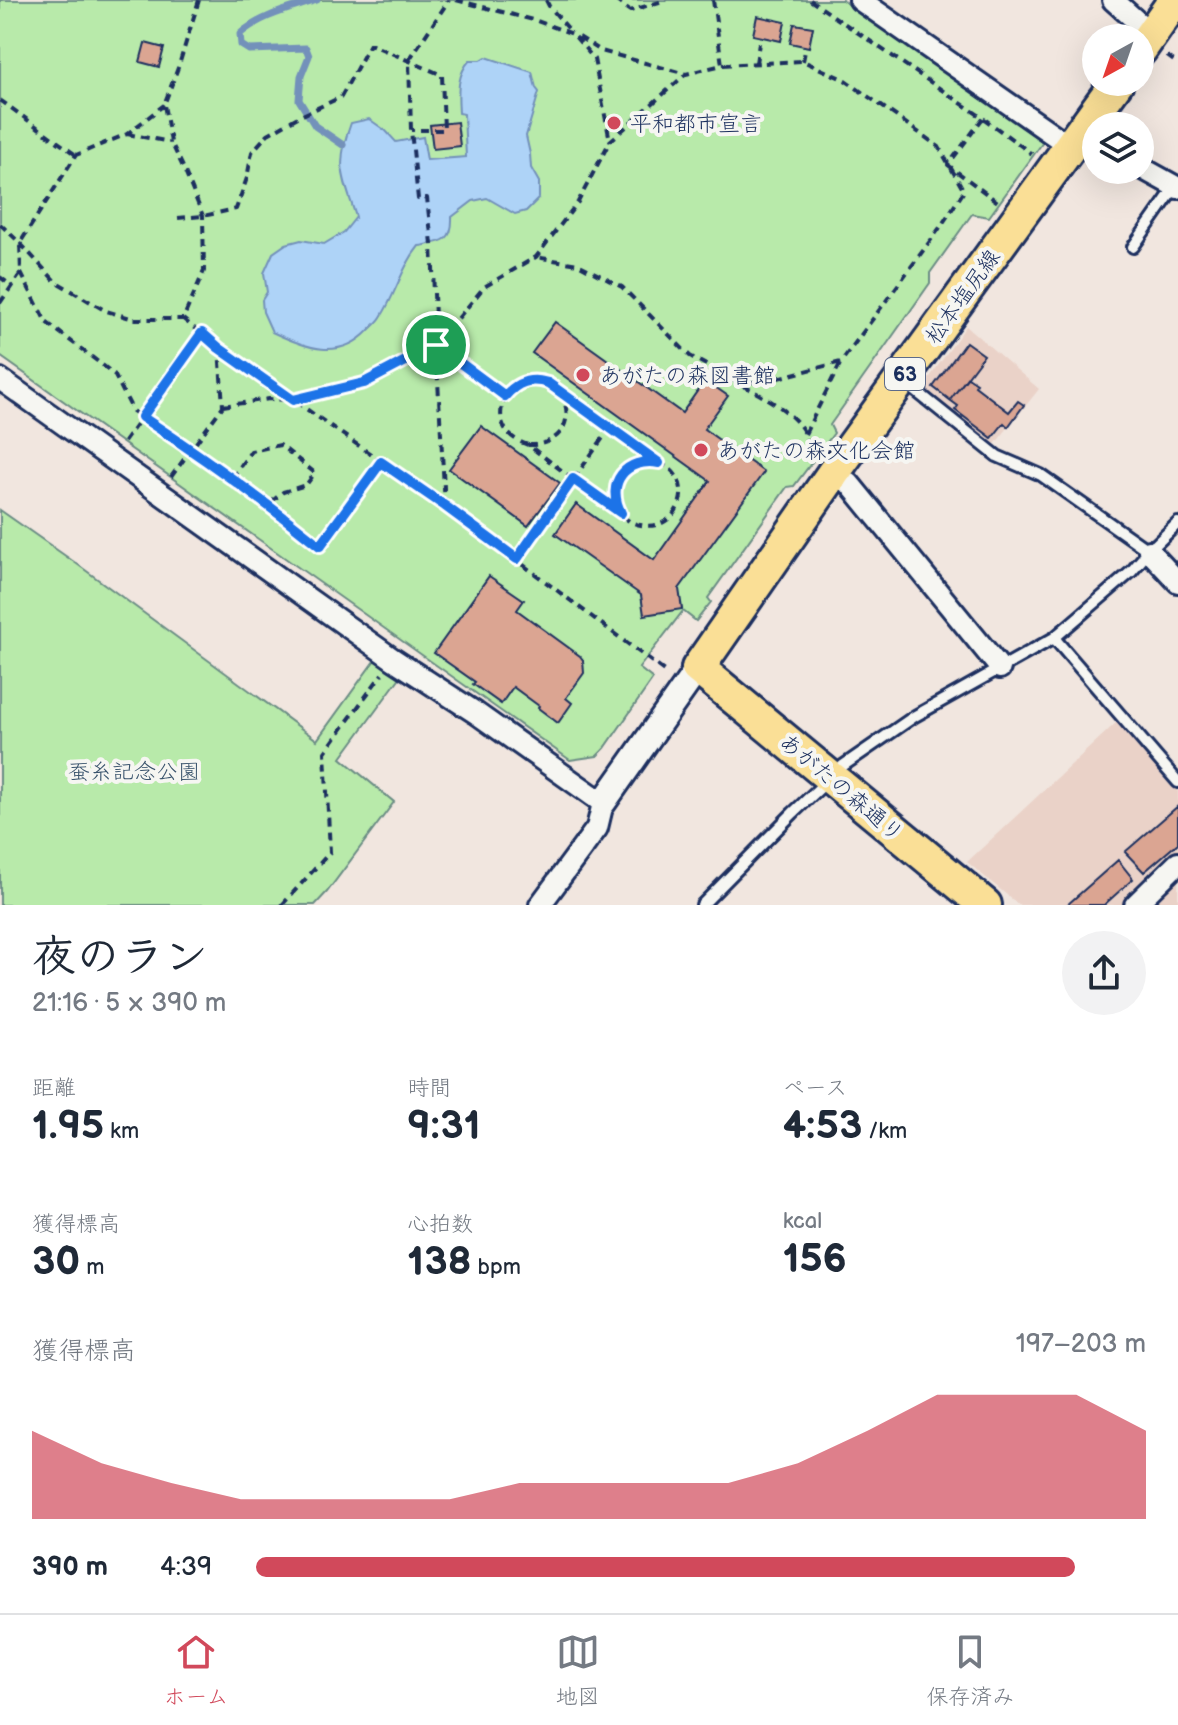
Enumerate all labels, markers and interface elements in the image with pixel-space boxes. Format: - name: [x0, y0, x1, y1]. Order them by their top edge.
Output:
- north arrow: [1082, 24, 1154, 96]
- map controls: [1082, 24, 1154, 184]
- place label: 平和都市宣言: [630, 111, 762, 138]
- button: layers: [1082, 112, 1154, 184]
- marker: 平和都市宣言: [605, 114, 623, 132]
- street label: 松本塩尻線: [920, 244, 1006, 349]
- pin: [402, 311, 470, 379]
- icon: arrive: [414, 323, 458, 367]
- road number: 63: [885, 358, 925, 390]
- place label: あがたの森図書館: [599, 363, 775, 390]
- marker: あがたの森図書館: [574, 366, 592, 384]
- place label: あがたの森文化会館: [717, 438, 915, 465]
- marker: あがたの森文化会館: [692, 441, 710, 459]
- street label: あがたの森通り: [773, 728, 909, 848]
- park label: 蚕糸記念公園: [68, 759, 200, 786]
- text: 夜のラン: [32, 931, 208, 984]
- button: share: [1062, 931, 1146, 1015]
- text: 21:16 · 5 × 390 m: [32, 988, 226, 1019]
- text: 距離: [32, 1075, 76, 1102]
- text: 時間: [407, 1075, 451, 1102]
- text: ペース: [783, 1075, 847, 1102]
- text: 1.95: [32, 1102, 104, 1150]
- text: 9:31: [407, 1102, 481, 1150]
- text: 4:53: [783, 1102, 862, 1150]
- text: km: [104, 1118, 139, 1145]
- text: /km: [862, 1118, 907, 1145]
- text: kcal: [783, 1208, 822, 1235]
- text: 獲得標高: [32, 1211, 120, 1238]
- text: 心拍数: [407, 1211, 473, 1238]
- text: 156: [783, 1235, 847, 1283]
- text: 30: [32, 1238, 80, 1286]
- text: 138: [407, 1238, 472, 1286]
- text: m: [80, 1254, 104, 1281]
- text: bpm: [472, 1254, 521, 1281]
- text: 197–203 m: [1016, 1329, 1146, 1360]
- text: 獲得標高: [32, 1336, 136, 1367]
- text: 390 m: [32, 1552, 108, 1583]
- text: 4:39: [160, 1552, 212, 1583]
- tab: ホーム: [163, 1630, 229, 1711]
- tab: 地図: [556, 1630, 600, 1711]
- tab: 保存済み: [926, 1630, 1015, 1711]

